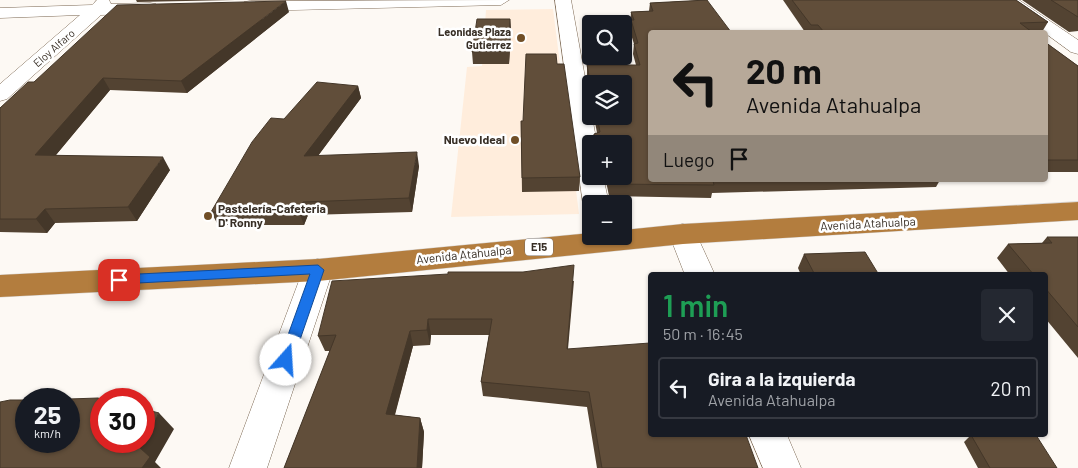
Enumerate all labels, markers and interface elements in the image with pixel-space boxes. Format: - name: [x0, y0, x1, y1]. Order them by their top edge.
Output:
- map controls: [582, 15, 632, 245]
- button: search: [582, 15, 632, 65]
- place label: Leonidas Plaza Gutierrez: [438, 25, 511, 51]
- street label: Eloy Alfaro: [30, 26, 77, 69]
- marker: Leonidas Plaza Gutierrez: [515, 32, 527, 44]
- text: 20 m: [746, 49, 822, 91]
- icon: left: [663, 50, 728, 115]
- button: layers: [582, 75, 632, 125]
- text: Avenida Atahualpa: [746, 91, 921, 117]
- place label: Nuevo Ideal: [444, 132, 505, 146]
- marker: Nuevo Ideal: [509, 134, 521, 146]
- button: +: [582, 135, 632, 185]
- icon: arrive: [725, 145, 753, 173]
- text: Luego: [663, 148, 715, 171]
- button: −: [582, 195, 632, 245]
- place label: Pastelería-Cafeteria D' Ronny: [218, 201, 326, 229]
- marker: Pastelería-Cafeteria D' Ronny: [202, 210, 214, 222]
- street label: Avenida Atahualpa: [820, 214, 916, 232]
- road number: E15: [525, 238, 553, 256]
- street label: Avenida Atahualpa: [416, 242, 512, 266]
- pin: [98, 259, 140, 301]
- icon: arrive: [105, 266, 133, 294]
- text: 1 min: [663, 287, 728, 323]
- button: close: [981, 289, 1033, 341]
- text: 50 m · 16:45: [663, 324, 743, 343]
- position arrow: [259, 333, 311, 385]
- text: Gira a la izquierda: [708, 367, 856, 390]
- icon: left: [665, 374, 693, 402]
- text: 20 m: [991, 377, 1031, 400]
- speed limit sign: 30: [90, 388, 155, 453]
- text: Avenida Atahualpa: [708, 390, 836, 409]
- text: 25: [34, 399, 61, 429]
- text: km/h: [34, 426, 61, 440]

